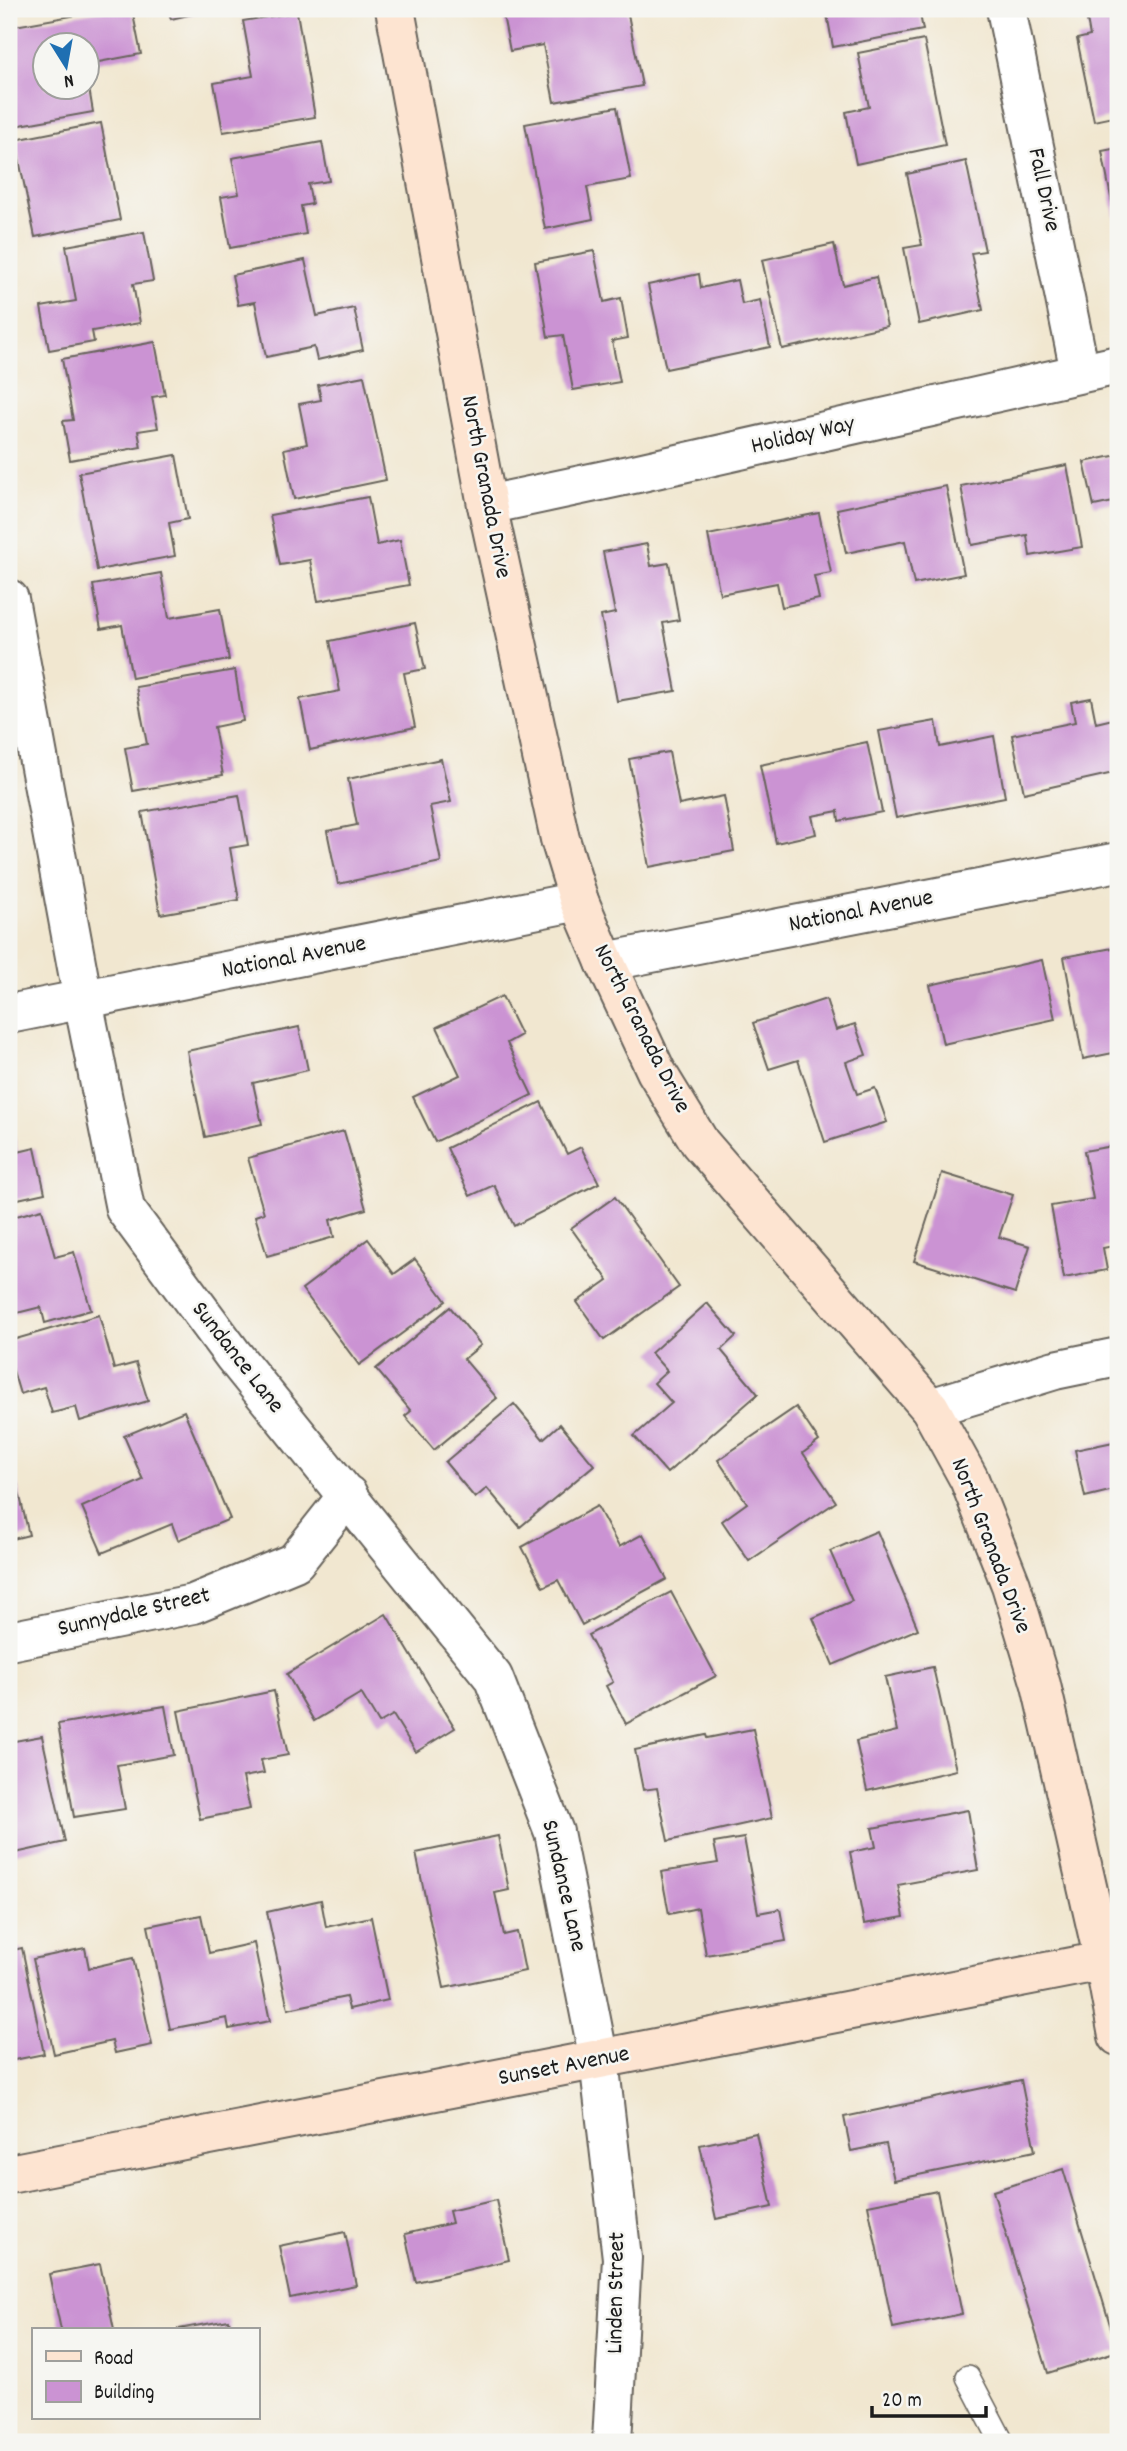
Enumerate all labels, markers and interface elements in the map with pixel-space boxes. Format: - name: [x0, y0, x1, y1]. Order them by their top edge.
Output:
- north arrow: [32, 32, 102, 102]
- text: N: [61, 65, 76, 93]
- street label: Fall Drive: [1018, 145, 1068, 235]
- street label: North Granada Drive: [451, 393, 519, 581]
- street label: Holiday Way: [748, 407, 859, 464]
- street label: National Avenue: [786, 881, 936, 943]
- street label: National Avenue: [219, 927, 369, 989]
- street label: North Granada Drive: [584, 939, 698, 1119]
- street label: Sundance Lane: [182, 1295, 292, 1421]
- street label: North Granada Drive: [941, 1453, 1039, 1639]
- street label: Sunnydale Street: [54, 1579, 214, 1647]
- street label: Sundance Lane: [531, 1817, 595, 1955]
- street label: Sunset Avenue: [496, 2038, 632, 2096]
- street label: Linden Street: [599, 2232, 635, 2354]
- legend: [32, 2328, 259, 2420]
- text: Road: [94, 2345, 133, 2375]
- scale bar: [872, 2374, 985, 2418]
- text: Building: [94, 2379, 154, 2409]
- text: 20 m: [882, 2387, 922, 2417]

